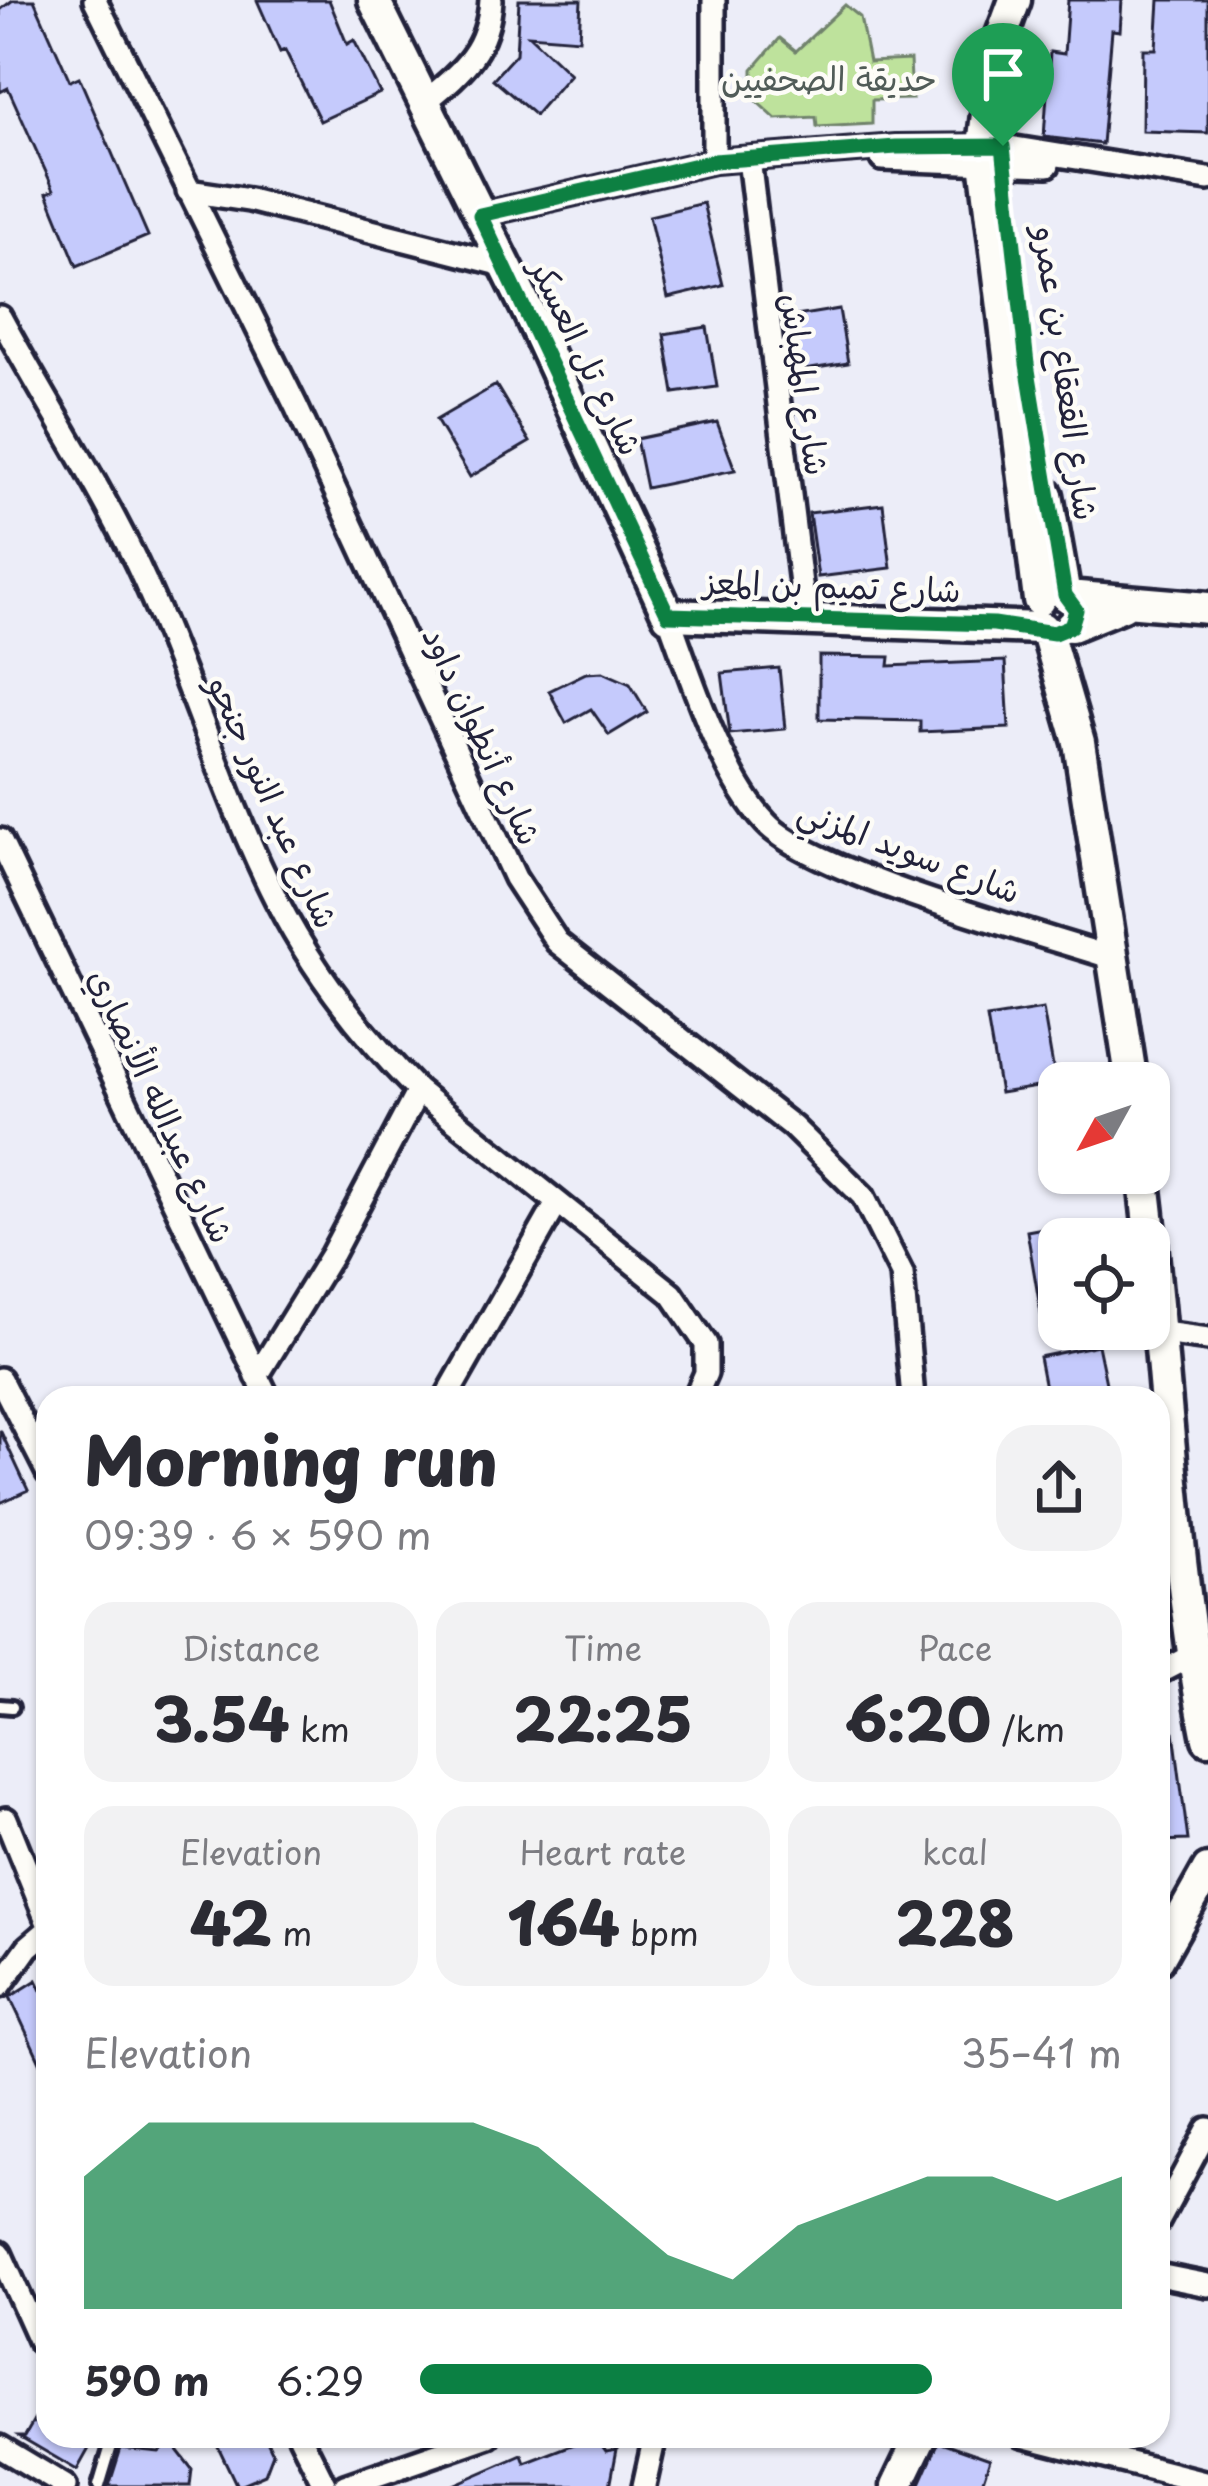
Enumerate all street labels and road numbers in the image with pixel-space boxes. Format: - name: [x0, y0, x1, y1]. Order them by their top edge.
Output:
- street label: شارع القعقاع بن عمرو: [1021, 220, 1113, 523]
- street label: شارع تل العسكر: [516, 246, 657, 464]
- street label: شارع المهباش: [768, 290, 845, 478]
- street label: شارع تميم بن المعز: [699, 554, 962, 616]
- street label: شارع أنطوان داود: [411, 618, 556, 853]
- street label: شارع عبد النور جنحو: [195, 665, 353, 936]
- street label: شارع سويد المزني: [789, 784, 1028, 921]
- street label: شارع عبدالله الأنصاري: [76, 959, 249, 1251]

